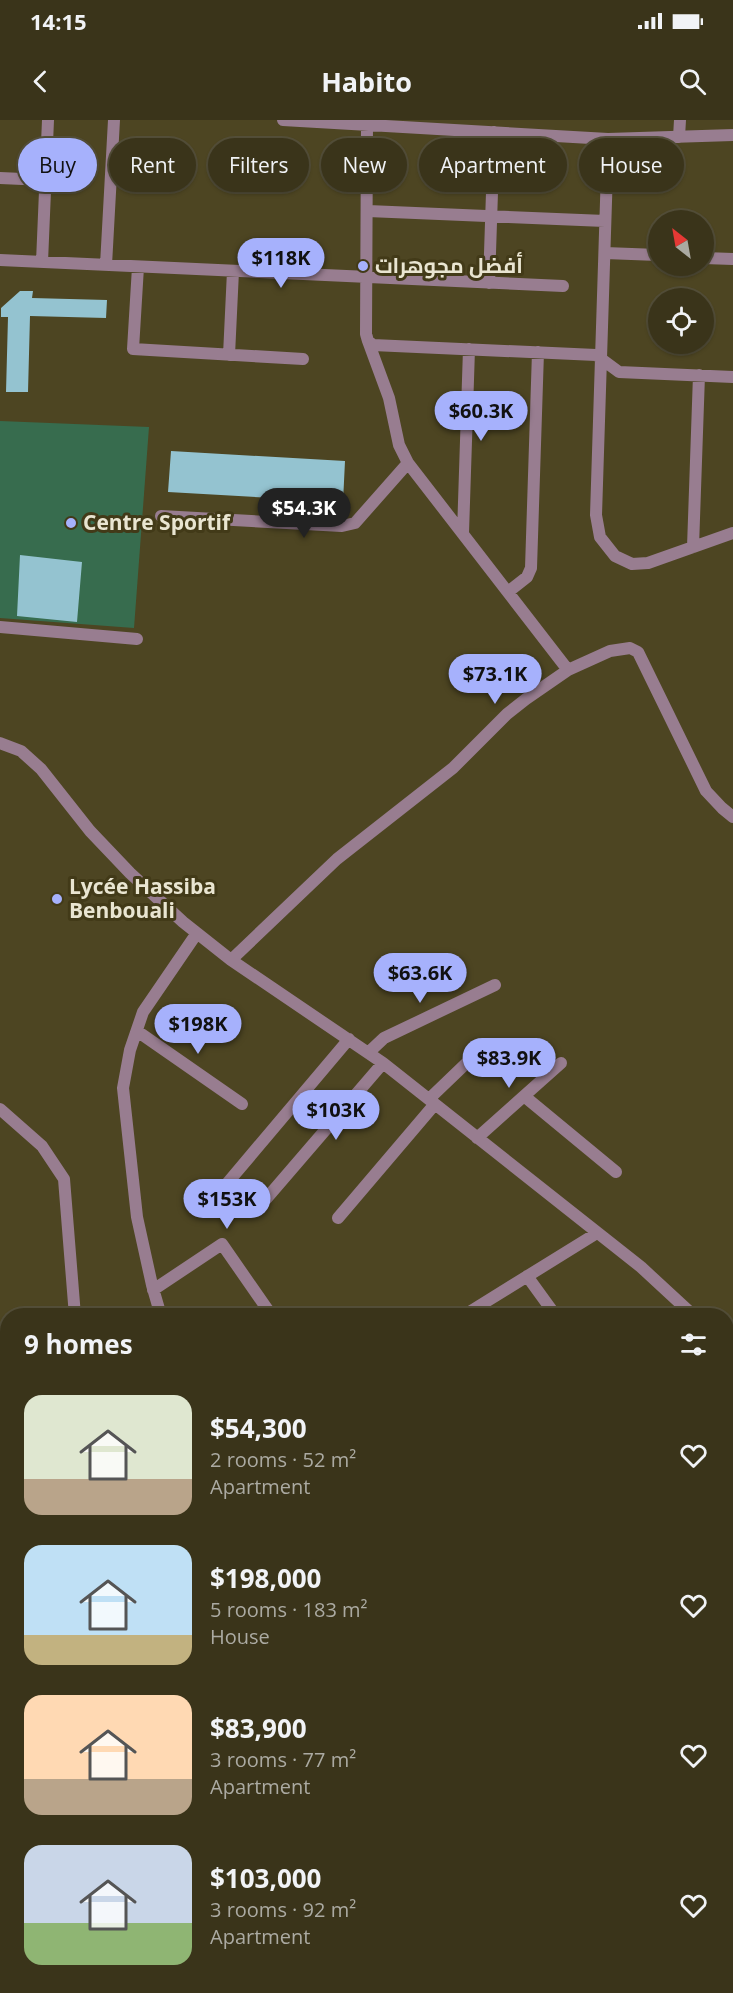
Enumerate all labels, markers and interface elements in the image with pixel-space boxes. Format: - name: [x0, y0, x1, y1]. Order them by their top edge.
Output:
- text: 14:15: [30, 6, 87, 36]
- text: Habito: [321, 63, 412, 100]
- icon: back: [24, 65, 57, 98]
- icon: search: [676, 65, 709, 98]
- chip: Buy: [18, 138, 97, 192]
- chip: Rent: [109, 138, 196, 192]
- chip: Filters: [208, 138, 309, 192]
- chip: New: [321, 138, 407, 192]
- chip: Apartment: [419, 138, 567, 192]
- chip: House: [579, 138, 684, 192]
- north arrow: [648, 210, 714, 276]
- map controls: [648, 210, 714, 354]
- pin: $118K: [239, 238, 323, 289]
- text: $118K: [251, 244, 311, 271]
- place label: أفضل مجوهرات: [375, 251, 523, 279]
- marker: أفضل مجوهرات: [356, 259, 370, 273]
- button: locate: [648, 288, 714, 354]
- pin: $60.3K: [432, 391, 530, 442]
- text: $60.3K: [449, 397, 513, 424]
- pin: $54.3K: [255, 488, 353, 539]
- text: $54.3K: [272, 494, 336, 521]
- place label: Centre Sportif: [83, 508, 232, 536]
- marker: Centre Sportif: [64, 516, 78, 530]
- pin: $73.1K: [446, 654, 544, 705]
- text: $73.1K: [463, 660, 527, 687]
- place label: Lycée Hassiba Benbouali: [69, 872, 216, 924]
- marker: Lycée Hassiba Benbouali: [50, 892, 64, 906]
- pin: $63.6K: [371, 953, 469, 1004]
- text: $63.6K: [388, 959, 452, 986]
- pin: $198K: [156, 1004, 240, 1055]
- text: $198K: [168, 1010, 228, 1037]
- pin: $83.9K: [460, 1038, 558, 1089]
- text: $83.9K: [477, 1044, 541, 1071]
- pin: $103K: [294, 1090, 378, 1141]
- text: $103K: [306, 1096, 366, 1123]
- pin: $153K: [185, 1179, 269, 1230]
- text: $153K: [197, 1185, 257, 1212]
- text: 9 homes: [24, 1326, 133, 1362]
- icon: filters: [677, 1328, 710, 1361]
- text: $54,300: [210, 1410, 307, 1446]
- icon: home: [72, 1419, 144, 1491]
- icon: heart: [677, 1439, 710, 1472]
- text: 2 rooms · 52 m²: [210, 1446, 356, 1473]
- text: Apartment: [210, 1473, 310, 1500]
- text: $198,000: [210, 1560, 321, 1596]
- icon: home: [72, 1569, 144, 1641]
- icon: heart: [677, 1589, 710, 1622]
- text: 5 rooms · 183 m²: [210, 1596, 368, 1623]
- text: House: [210, 1623, 270, 1650]
- text: $83,900: [210, 1710, 307, 1746]
- icon: home: [72, 1719, 144, 1791]
- icon: heart: [677, 1739, 710, 1772]
- text: 3 rooms · 77 m²: [210, 1746, 356, 1773]
- text: Apartment: [210, 1773, 310, 1800]
- text: $103,000: [210, 1860, 321, 1896]
- icon: home: [72, 1869, 144, 1941]
- icon: heart: [677, 1889, 710, 1922]
- text: 3 rooms · 92 m²: [210, 1896, 356, 1923]
- text: Apartment: [210, 1923, 310, 1950]

